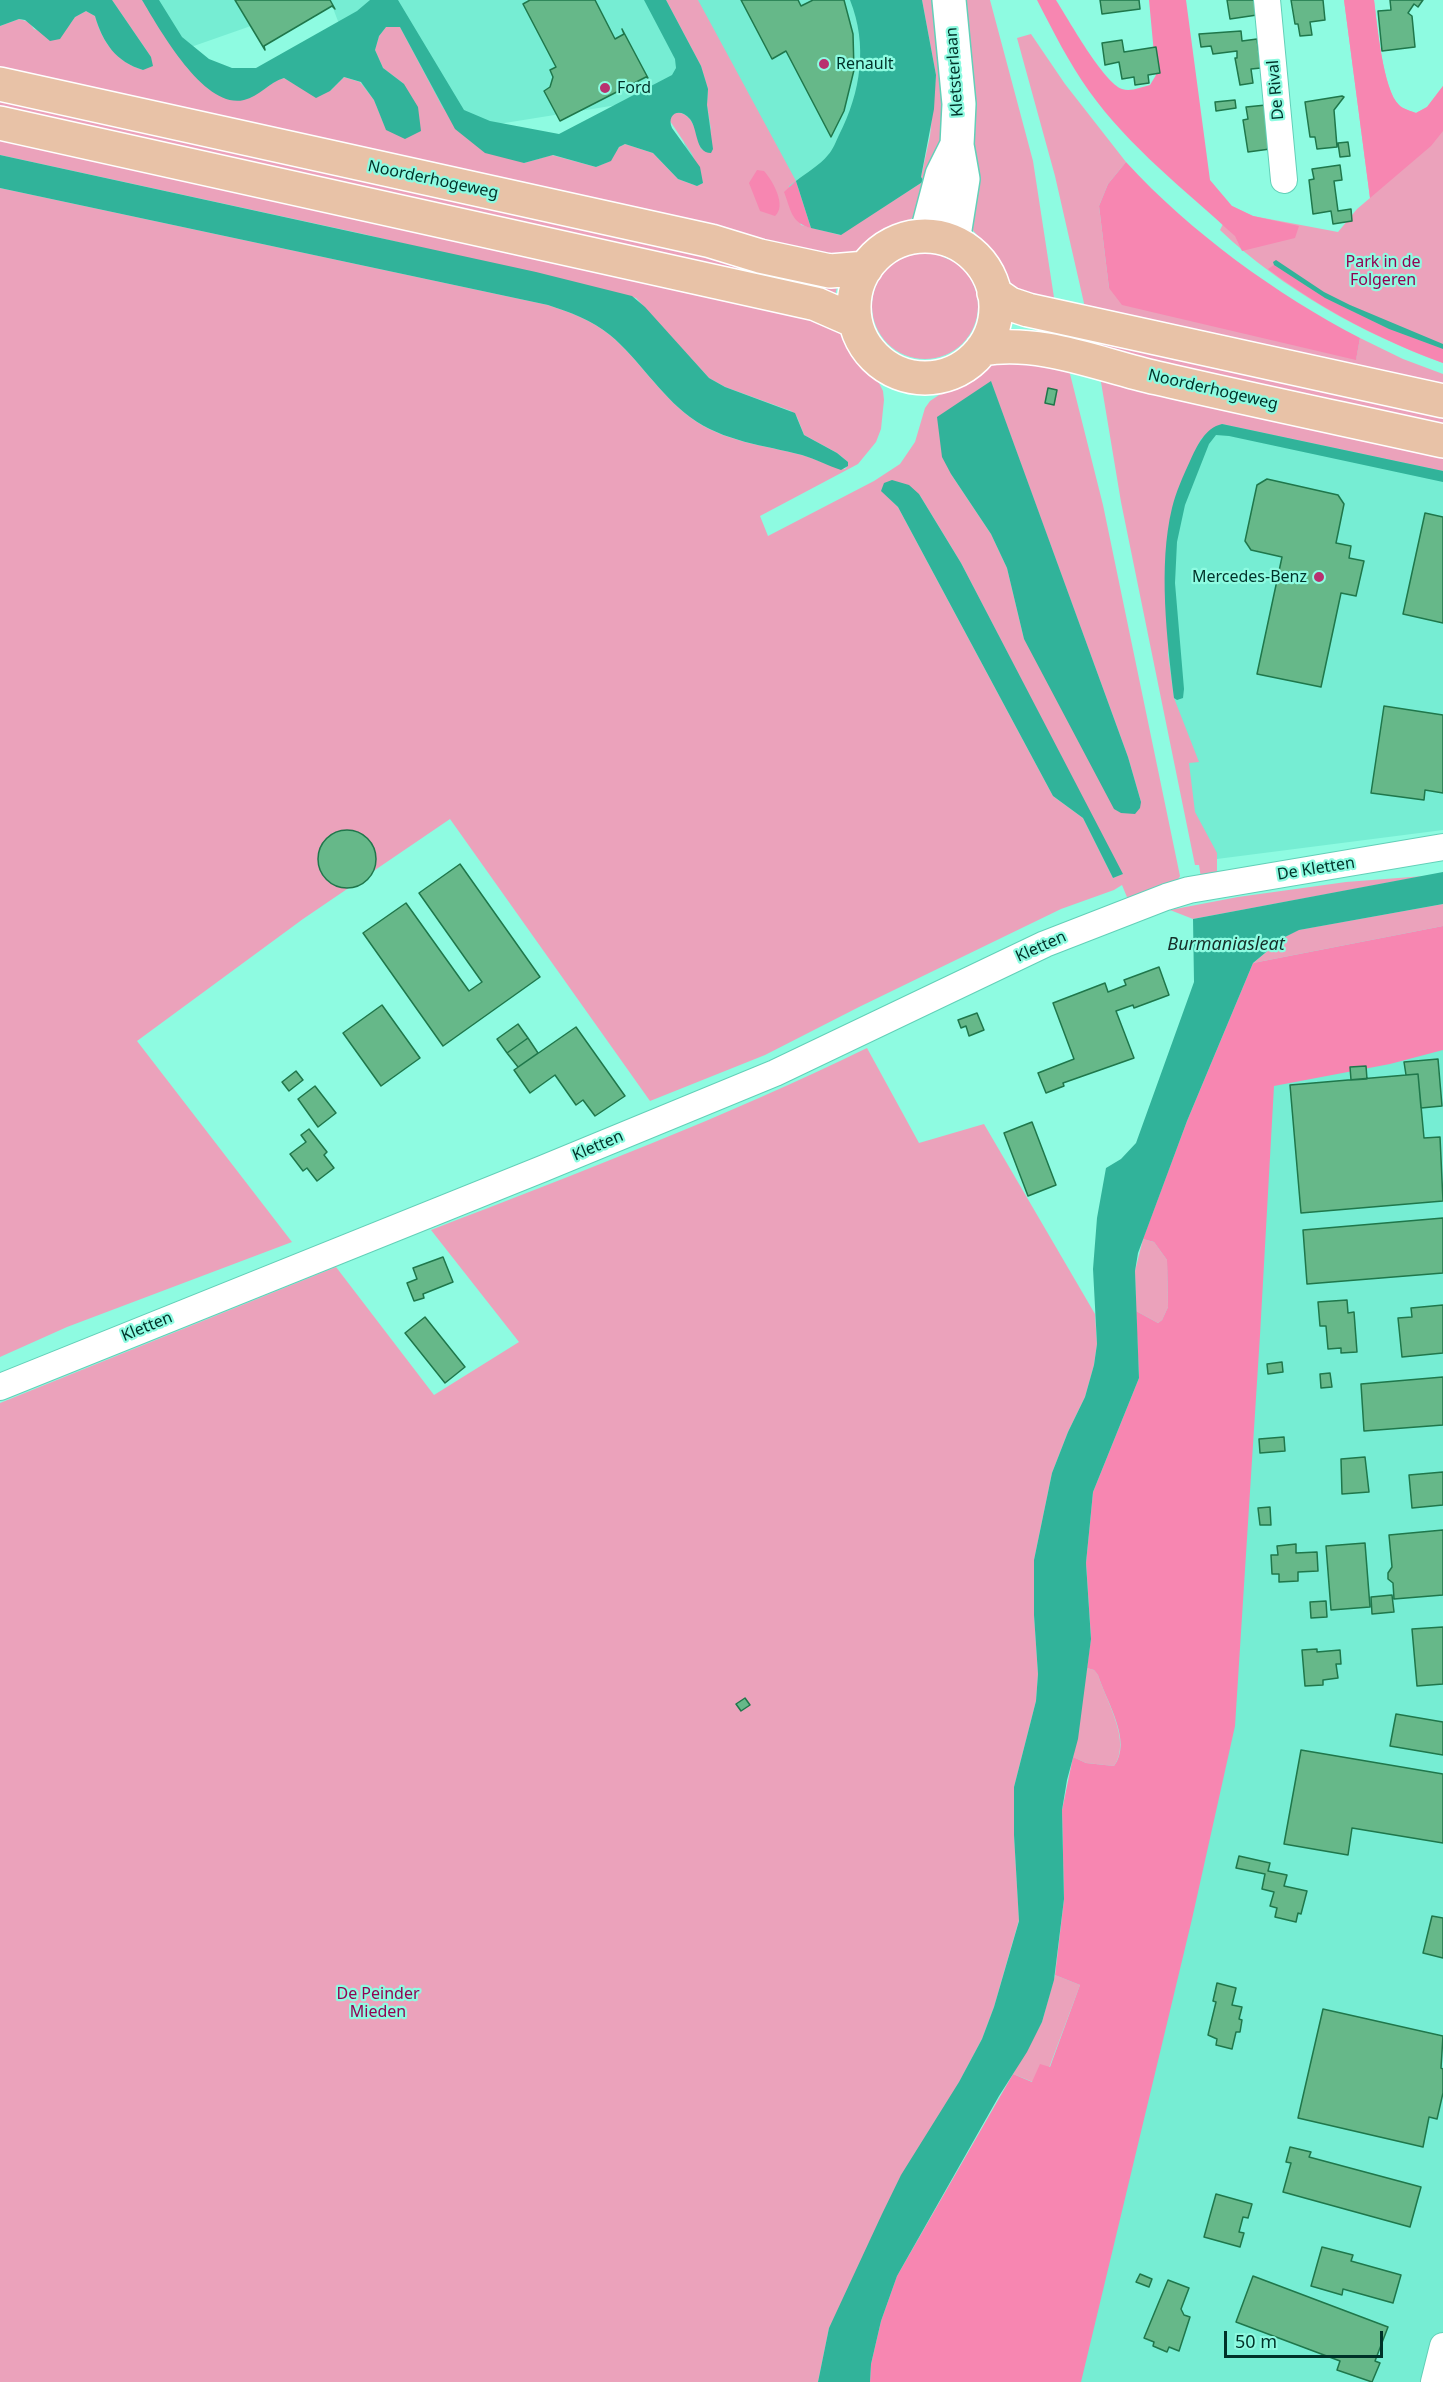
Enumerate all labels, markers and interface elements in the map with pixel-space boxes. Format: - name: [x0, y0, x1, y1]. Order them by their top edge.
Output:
- street label: Kletsterlaan: [942, 27, 968, 117]
- place label: Renault: [836, 54, 894, 74]
- marker: Renault: [817, 57, 831, 71]
- street label: De Rival: [1264, 59, 1288, 121]
- place label: Ford: [617, 78, 651, 98]
- marker: Ford: [598, 81, 612, 95]
- street label: Noorderhogeweg: [366, 157, 500, 203]
- park label: Park in de Folgeren: [1345, 252, 1421, 290]
- street label: Noorderhogeweg: [1146, 366, 1280, 414]
- place label: Mercedes-Benz: [1192, 567, 1307, 587]
- marker: Mercedes-Benz: [1312, 570, 1326, 584]
- street label: De Kletten: [1276, 853, 1356, 885]
- street label: Kletten: [1013, 927, 1069, 967]
- water label: Burmaniasleat: [1167, 934, 1285, 956]
- street label: Kletten: [570, 1127, 626, 1165]
- street label: Kletten: [119, 1308, 175, 1346]
- park label: De Peinder Mieden: [336, 1984, 420, 2022]
- scale bar: [1227, 2319, 1386, 2357]
- text: 50 m: [1235, 2329, 1277, 2353]

